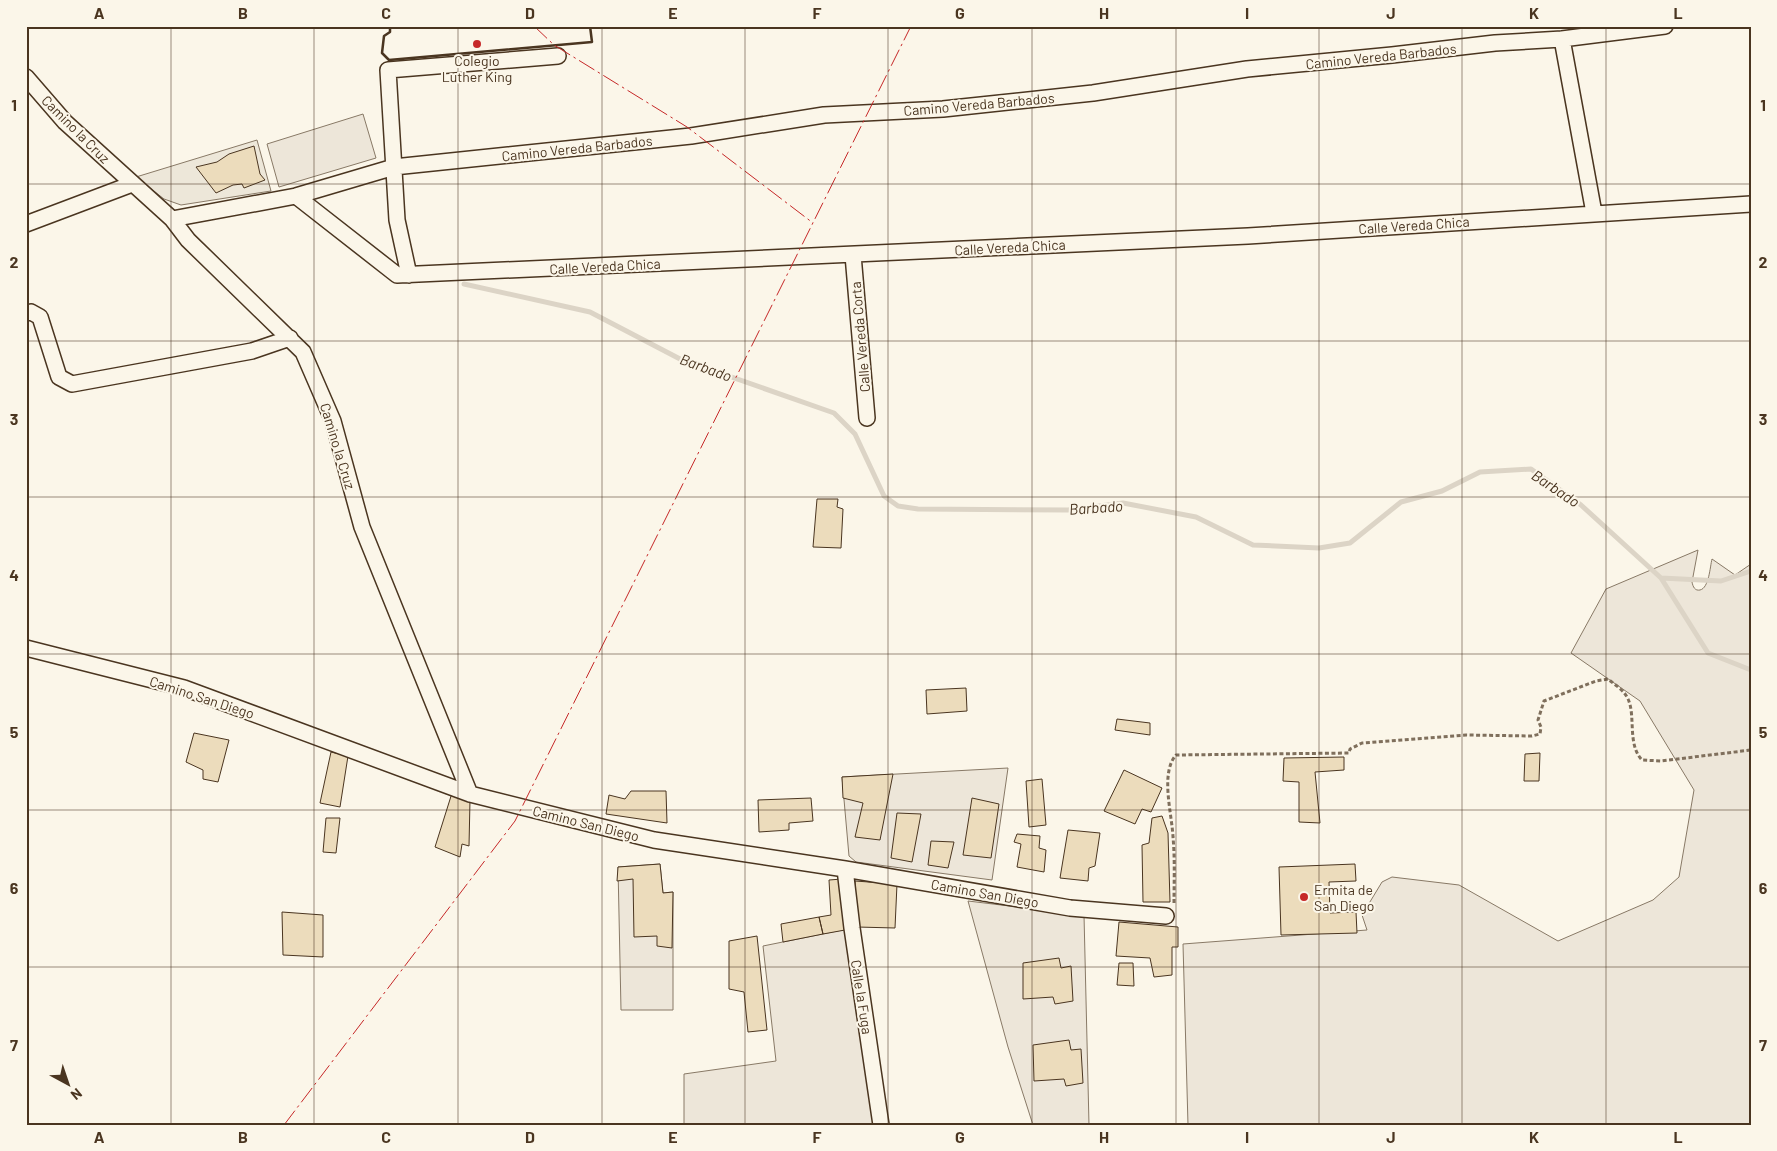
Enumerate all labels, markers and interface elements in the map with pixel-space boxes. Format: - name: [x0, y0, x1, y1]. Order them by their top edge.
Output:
- text: A: [94, 3, 105, 22]
- text: B: [238, 3, 248, 22]
- text: C: [381, 3, 391, 22]
- text: D: [525, 3, 535, 22]
- text: E: [668, 3, 678, 22]
- text: F: [813, 3, 822, 22]
- text: G: [955, 3, 965, 22]
- text: H: [1099, 3, 1109, 22]
- text: I: [1245, 3, 1249, 22]
- text: J: [1386, 3, 1396, 22]
- text: K: [1529, 3, 1539, 22]
- text: L: [1673, 3, 1683, 22]
- marker: Colegio Luther King: [471, 38, 483, 50]
- street label: Camino Vereda Barbados: [1305, 40, 1457, 72]
- place label: Colegio Luther King: [442, 52, 512, 85]
- street label: Camino Vereda Barbados: [903, 89, 1055, 119]
- street label: Camino la Cruz: [38, 91, 114, 167]
- text: 1: [11, 95, 17, 114]
- text: 1: [1760, 95, 1766, 114]
- street label: Camino Vereda Barbados: [501, 132, 653, 164]
- street label: Calle Vereda Chica: [1358, 213, 1470, 237]
- street label: Calle Vereda Chica: [954, 236, 1066, 258]
- text: 2: [10, 252, 19, 271]
- text: 2: [1759, 252, 1768, 271]
- street label: Calle Vereda Chica: [549, 255, 661, 277]
- street label: Calle Vereda Corta: [847, 281, 873, 393]
- water label: Barbado: [678, 349, 734, 385]
- street label: Camino la Cruz: [317, 401, 359, 491]
- text: 3: [10, 409, 18, 428]
- text: 3: [1759, 409, 1767, 428]
- water label: Barbado: [1529, 465, 1583, 511]
- water label: Barbado: [1069, 496, 1124, 518]
- text: 4: [9, 565, 19, 584]
- text: 4: [1758, 565, 1768, 584]
- street label: Camino San Diego: [148, 672, 256, 722]
- text: 5: [10, 722, 19, 741]
- text: 5: [1759, 722, 1768, 741]
- street label: Camino San Diego: [531, 802, 641, 844]
- street label: Camino San Diego: [930, 875, 1040, 911]
- text: 6: [10, 878, 19, 897]
- text: 6: [1759, 878, 1768, 897]
- place label: Ermita de San Diego: [1314, 881, 1374, 914]
- marker: Ermita de San Diego: [1298, 891, 1310, 903]
- street label: Calle la Fuga: [848, 958, 876, 1036]
- text: 7: [10, 1035, 18, 1054]
- text: 7: [1759, 1035, 1767, 1054]
- north arrow: [42, 1058, 92, 1108]
- text: N: [68, 1085, 86, 1104]
- text: A: [94, 1127, 105, 1146]
- text: B: [238, 1127, 248, 1146]
- text: C: [381, 1127, 391, 1146]
- text: D: [525, 1127, 535, 1146]
- text: E: [668, 1127, 678, 1146]
- text: F: [813, 1127, 822, 1146]
- text: G: [955, 1127, 965, 1146]
- text: H: [1099, 1127, 1109, 1146]
- text: I: [1245, 1127, 1249, 1146]
- text: J: [1386, 1127, 1396, 1146]
- text: K: [1529, 1127, 1539, 1146]
- text: L: [1673, 1127, 1683, 1146]

